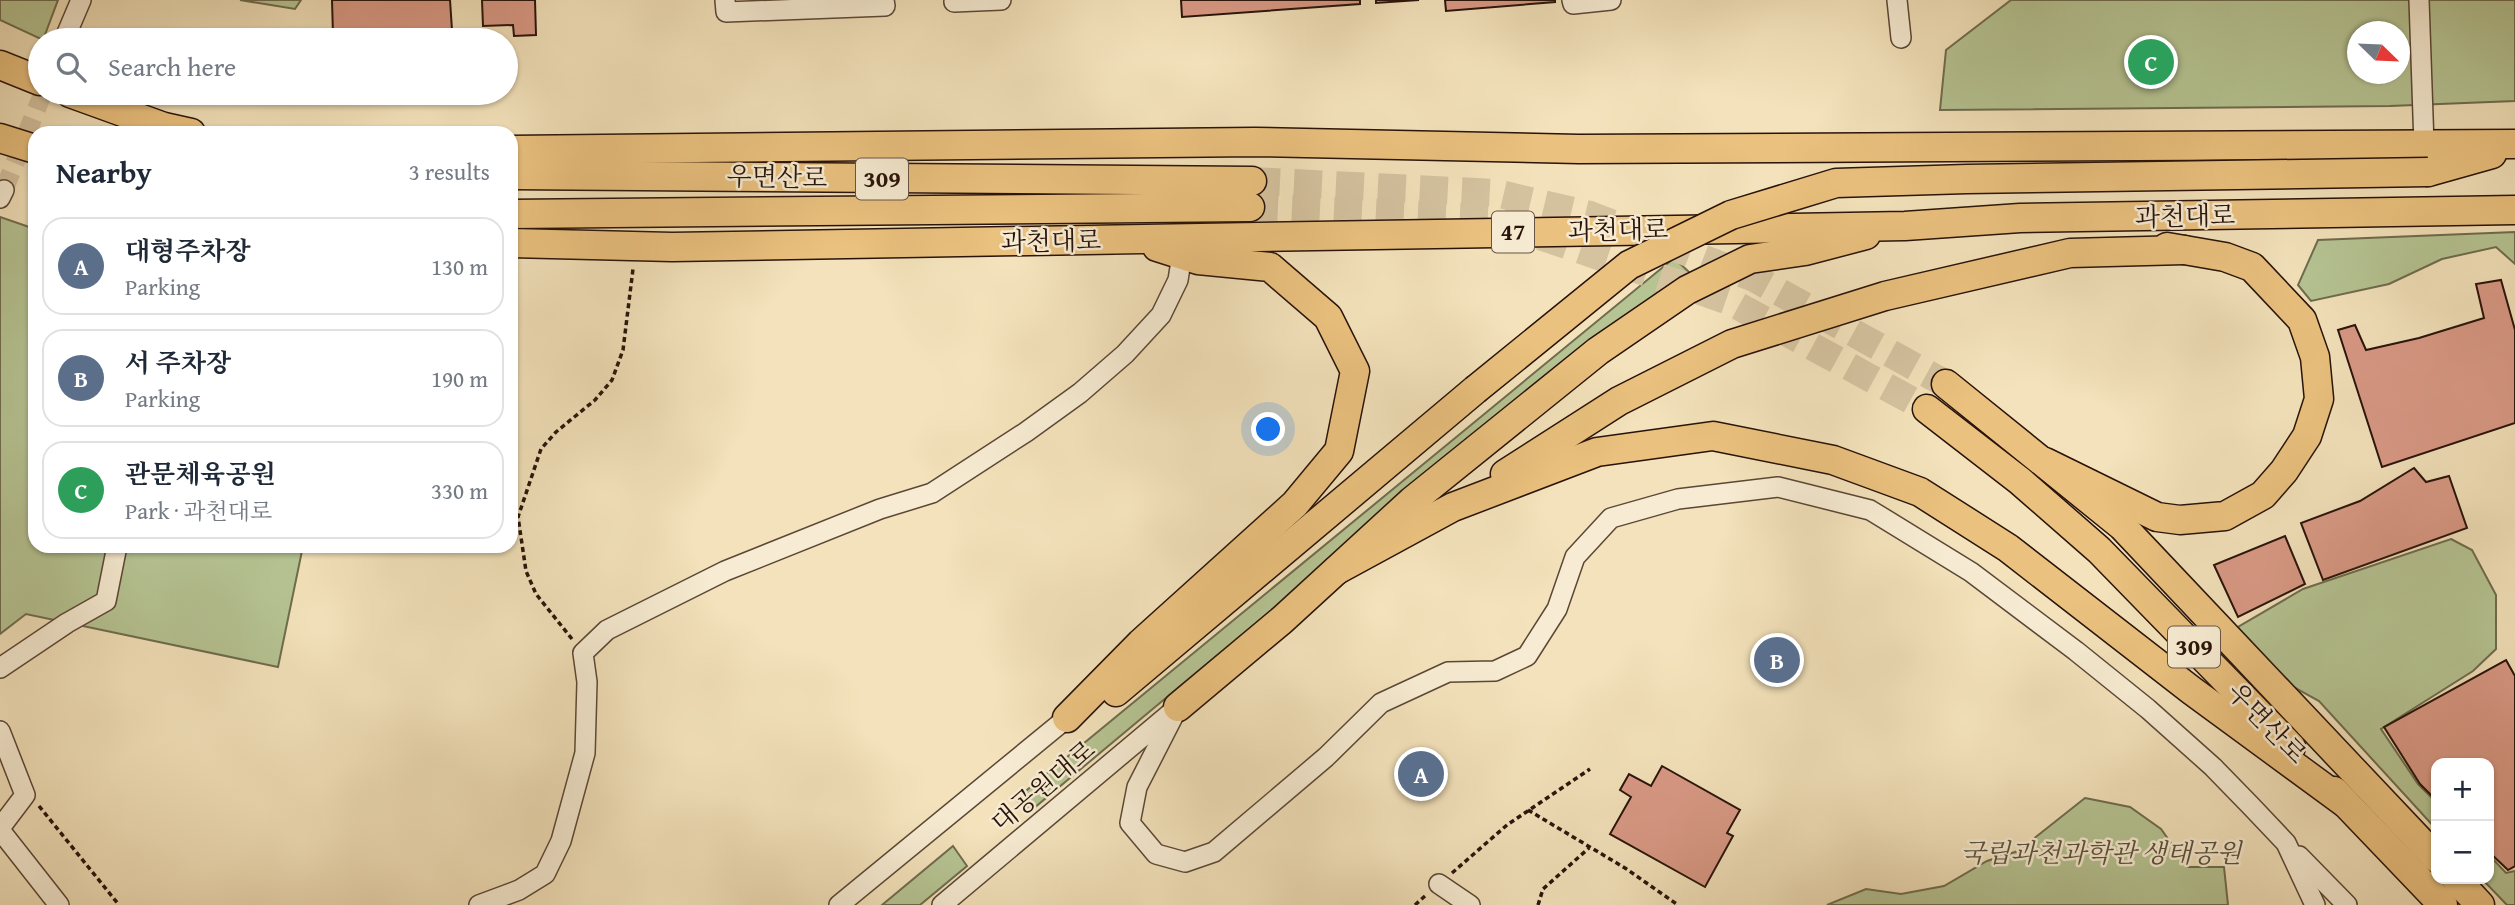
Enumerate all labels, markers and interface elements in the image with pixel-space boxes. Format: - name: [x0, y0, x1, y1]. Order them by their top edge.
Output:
- north arrow: [2347, 21, 2410, 84]
- search box: [28, 28, 518, 105]
- pin: C: [2128, 36, 2174, 88]
- text: Search here: [108, 47, 236, 86]
- icon: search: [52, 48, 90, 86]
- text: Nearby: [56, 150, 152, 194]
- text: 3 results: [409, 155, 490, 188]
- street label: 우면산로: [726, 156, 828, 197]
- road number: 309: [856, 159, 908, 200]
- street label: 과천대로: [2134, 195, 2236, 236]
- street label: 과천대로: [1567, 209, 1669, 250]
- road number: 47: [1492, 212, 1534, 253]
- street label: 과천대로: [1000, 220, 1102, 261]
- text: 대형주차장: [125, 231, 251, 270]
- text: A: [74, 250, 88, 283]
- text: 130 m: [431, 250, 488, 283]
- text: Parking: [125, 270, 200, 303]
- text: 서 주차장: [125, 343, 231, 382]
- text: B: [74, 362, 88, 395]
- text: 190 m: [431, 362, 488, 395]
- text: Parking: [125, 382, 200, 415]
- your location: [1251, 412, 1285, 446]
- text: 관문체육공원: [125, 454, 276, 493]
- text: C: [74, 474, 88, 507]
- text: 330 m: [431, 474, 488, 507]
- text: Park · 과천대로: [125, 494, 272, 527]
- road number: 309: [2168, 626, 2220, 668]
- pin: B: [1754, 634, 1800, 686]
- street label: 우면산로: [2218, 673, 2316, 772]
- street label: 대공원대로: [982, 730, 1103, 841]
- pin: A: [1398, 748, 1444, 800]
- map controls: [2431, 758, 2494, 884]
- button: +: [2431, 758, 2494, 821]
- button: −: [2431, 821, 2494, 884]
- park label: 국립과천과학관 생태공원: [1960, 833, 2244, 872]

